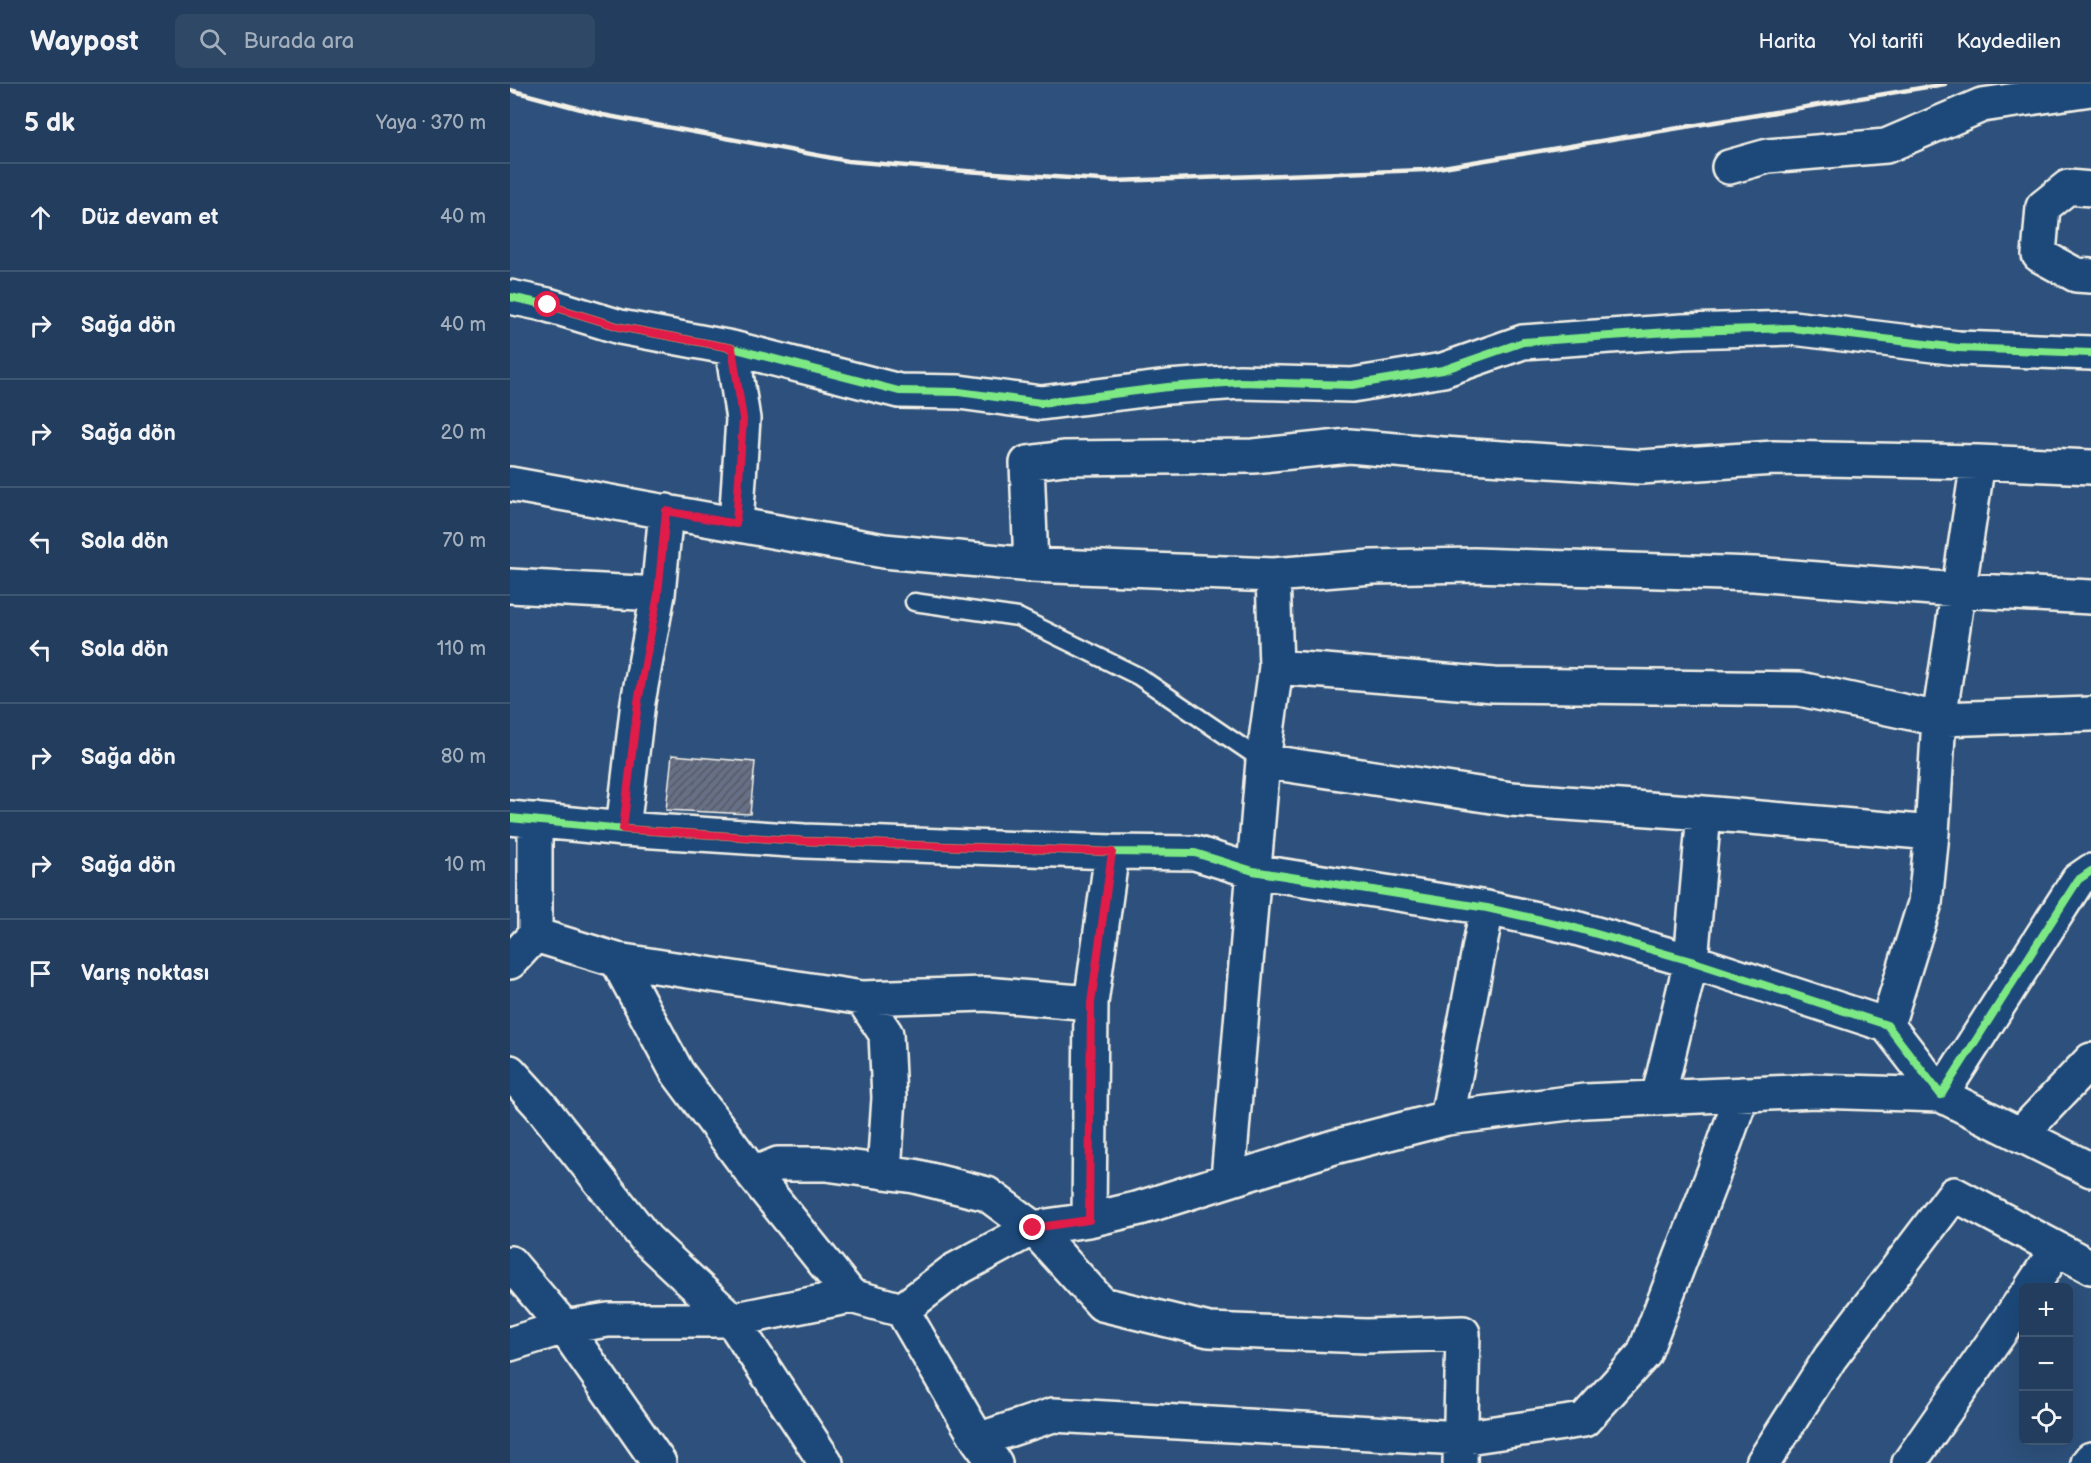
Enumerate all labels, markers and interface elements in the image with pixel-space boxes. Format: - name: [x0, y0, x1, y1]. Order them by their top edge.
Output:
- search box: [175, 14, 595, 68]
- text: Waypost: [30, 25, 139, 58]
- icon: search: [196, 25, 229, 58]
- text: Burada ara: [244, 28, 354, 55]
- text: Harita: [1759, 29, 1816, 54]
- text: Yol tarifi: [1849, 29, 1924, 54]
- text: Kaydedilen: [1957, 29, 2061, 54]
- text: 5 dk: [24, 108, 75, 139]
- text: Yaya · 370 m: [376, 111, 486, 135]
- icon: ahead: [24, 201, 57, 234]
- text: Düz devam et: [81, 204, 218, 231]
- text: 40 m: [440, 205, 486, 229]
- route start: [534, 291, 560, 317]
- icon: right: [24, 309, 57, 342]
- text: Sağa dön: [81, 312, 176, 339]
- text: 40 m: [440, 313, 486, 337]
- icon: right: [24, 417, 57, 450]
- text: Sağa dön: [81, 420, 176, 447]
- text: 20 m: [441, 421, 486, 445]
- icon: left: [24, 525, 57, 558]
- text: Sola dön: [81, 528, 169, 555]
- text: 70 m: [442, 529, 486, 553]
- icon: left: [24, 633, 57, 666]
- text: Sola dön: [81, 636, 169, 663]
- text: 110 m: [437, 637, 486, 661]
- icon: right: [24, 741, 57, 774]
- text: Sağa dön: [81, 744, 176, 771]
- text: 80 m: [441, 745, 486, 769]
- icon: right: [24, 849, 57, 882]
- text: Sağa dön: [81, 852, 176, 879]
- text: 10 m: [445, 853, 486, 877]
- icon: arrive: [24, 957, 57, 990]
- text: Varış noktası: [81, 960, 209, 987]
- route end: [1019, 1214, 1045, 1240]
- map controls: [2019, 1283, 2073, 1445]
- button: +: [2019, 1283, 2073, 1337]
- button: −: [2019, 1337, 2073, 1391]
- button: locate: [2019, 1391, 2073, 1445]

